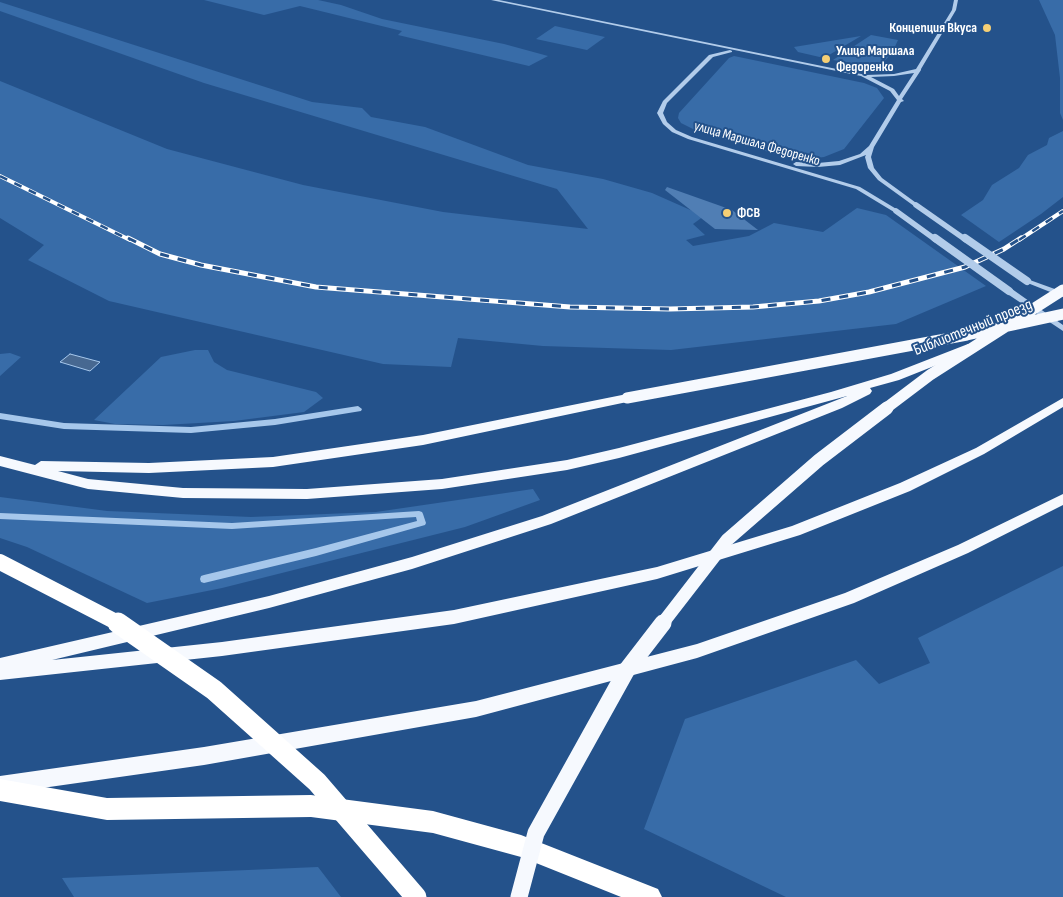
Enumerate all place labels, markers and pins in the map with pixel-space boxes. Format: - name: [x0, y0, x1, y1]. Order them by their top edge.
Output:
- place label: Концепция Вкуса: [889, 20, 977, 36]
- marker: Концепция Вкуса: [981, 22, 993, 34]
- place label: Улица Маршала Федоренко: [836, 43, 914, 75]
- marker: Улица Маршала Федоренко: [820, 53, 832, 65]
- place label: ФСВ: [737, 205, 760, 221]
- marker: ФСВ: [721, 207, 733, 219]

